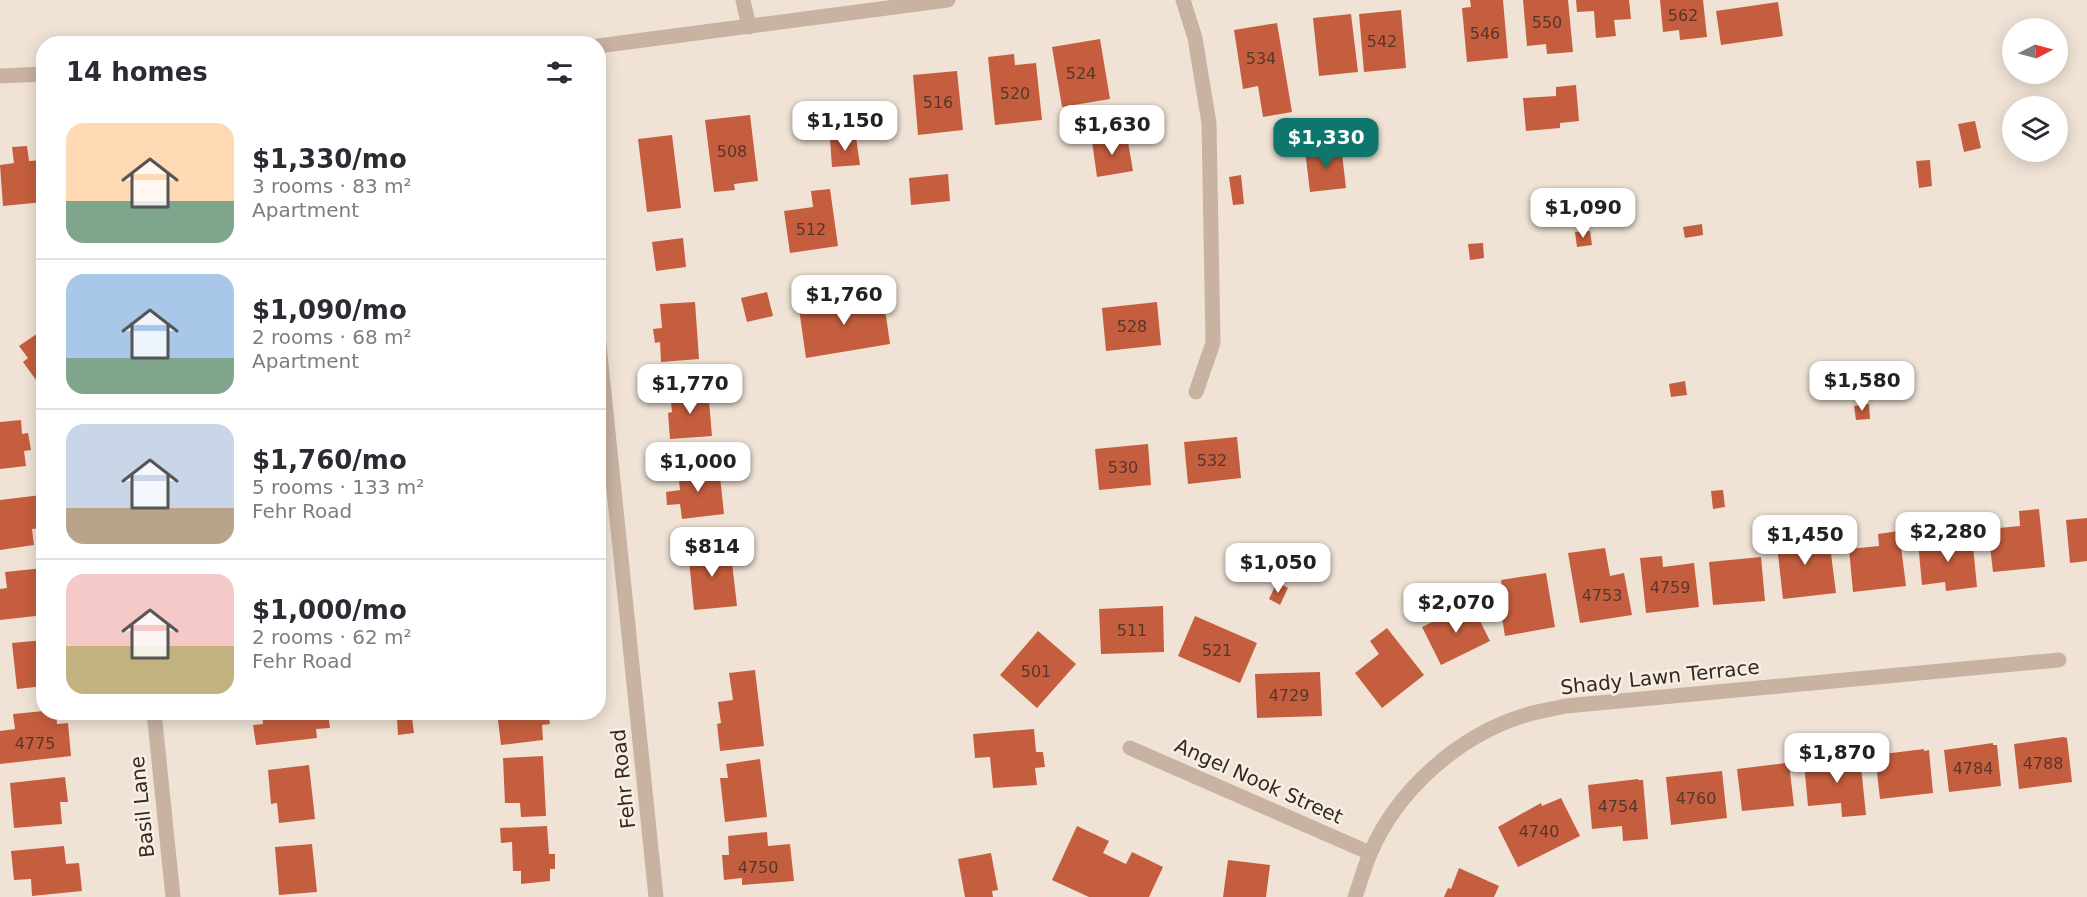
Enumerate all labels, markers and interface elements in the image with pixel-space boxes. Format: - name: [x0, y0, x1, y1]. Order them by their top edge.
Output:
- house number: 562: [1668, 6, 1698, 25]
- house number: 550: [1532, 13, 1562, 32]
- north arrow: [2002, 18, 2068, 84]
- map controls: [2002, 18, 2068, 162]
- house number: 546: [1470, 24, 1500, 43]
- house number: 542: [1367, 32, 1397, 51]
- house number: 534: [1246, 49, 1276, 68]
- icon: filters: [543, 56, 576, 89]
- text: 14 homes: [66, 57, 208, 87]
- house number: 524: [1066, 64, 1096, 83]
- house number: 520: [1000, 84, 1030, 103]
- house number: 516: [923, 93, 953, 112]
- button: layers: [2002, 96, 2068, 162]
- pin: $1,150: [796, 101, 894, 152]
- pin: $1,630: [1063, 105, 1161, 156]
- text: $1,150: [806, 108, 884, 132]
- text: $1,630: [1073, 112, 1151, 136]
- pin: $1,330: [1277, 118, 1375, 169]
- text: $1,330: [1287, 125, 1365, 149]
- house number: 508: [717, 142, 747, 161]
- text: $1,330/mo: [252, 144, 407, 174]
- icon: home: [114, 147, 186, 219]
- text: 3 rooms · 83 m²: [252, 174, 412, 198]
- pin: $1,090: [1534, 188, 1632, 239]
- text: $1,090: [1544, 195, 1622, 219]
- text: Apartment: [252, 198, 359, 222]
- house number: 512: [796, 220, 826, 239]
- pin: $1,760: [795, 275, 893, 326]
- text: $1,760: [805, 282, 883, 306]
- text: $1,090/mo: [252, 295, 407, 325]
- icon: home: [114, 298, 186, 370]
- house number: 528: [1117, 317, 1147, 336]
- text: 2 rooms · 68 m²: [252, 325, 412, 349]
- text: Apartment: [252, 349, 359, 373]
- pin: $1,580: [1813, 361, 1911, 412]
- pin: $1,770: [641, 364, 739, 415]
- text: $1,580: [1823, 368, 1901, 392]
- text: $1,770: [651, 371, 729, 395]
- pin: $1,000: [649, 442, 747, 493]
- text: $1,760/mo: [252, 445, 407, 475]
- icon: home: [114, 448, 186, 520]
- text: $1,000: [659, 449, 737, 473]
- house number: 532: [1197, 451, 1227, 470]
- house number: 530: [1108, 458, 1138, 477]
- text: 5 rooms · 133 m²: [252, 475, 424, 499]
- text: Fehr Road: [252, 499, 352, 523]
- pin: $2,280: [1899, 512, 1997, 563]
- pin: $1,450: [1756, 515, 1854, 566]
- text: $2,280: [1909, 519, 1987, 543]
- text: $1,450: [1766, 522, 1844, 546]
- pin: $814: [676, 527, 748, 578]
- text: $814: [684, 534, 740, 558]
- pin: $1,050: [1229, 543, 1327, 594]
- text: $1,050: [1239, 550, 1317, 574]
- house number: 4759: [1650, 578, 1690, 597]
- pin: $2,070: [1407, 583, 1505, 634]
- house number: 4753: [1582, 586, 1622, 605]
- text: $2,070: [1417, 590, 1495, 614]
- text: $1,000/mo: [252, 595, 407, 625]
- icon: home: [114, 598, 186, 670]
- house number: 511: [1117, 621, 1147, 640]
- text: 2 rooms · 62 m²: [252, 625, 412, 649]
- house number: 521: [1202, 641, 1232, 660]
- text: Fehr Road: [252, 649, 352, 673]
- street label: Shady Lawn Terrace: [1559, 655, 1761, 699]
- house number: 501: [1021, 662, 1051, 681]
- house number: 4729: [1269, 686, 1309, 705]
- street label: Fehr Road: [606, 728, 640, 830]
- street label: Angel Nook Street: [1171, 733, 1347, 829]
- pin: $1,870: [1788, 733, 1886, 784]
- house number: 4775: [15, 734, 55, 753]
- text: $1,870: [1798, 740, 1876, 764]
- house number: 4788: [2023, 754, 2063, 773]
- street label: Basil Lane: [125, 755, 159, 859]
- house number: 4784: [1953, 759, 1993, 778]
- house number: 4760: [1676, 789, 1716, 808]
- house number: 4754: [1598, 797, 1638, 816]
- house number: 4740: [1519, 822, 1559, 841]
- house number: 4750: [738, 858, 778, 877]

